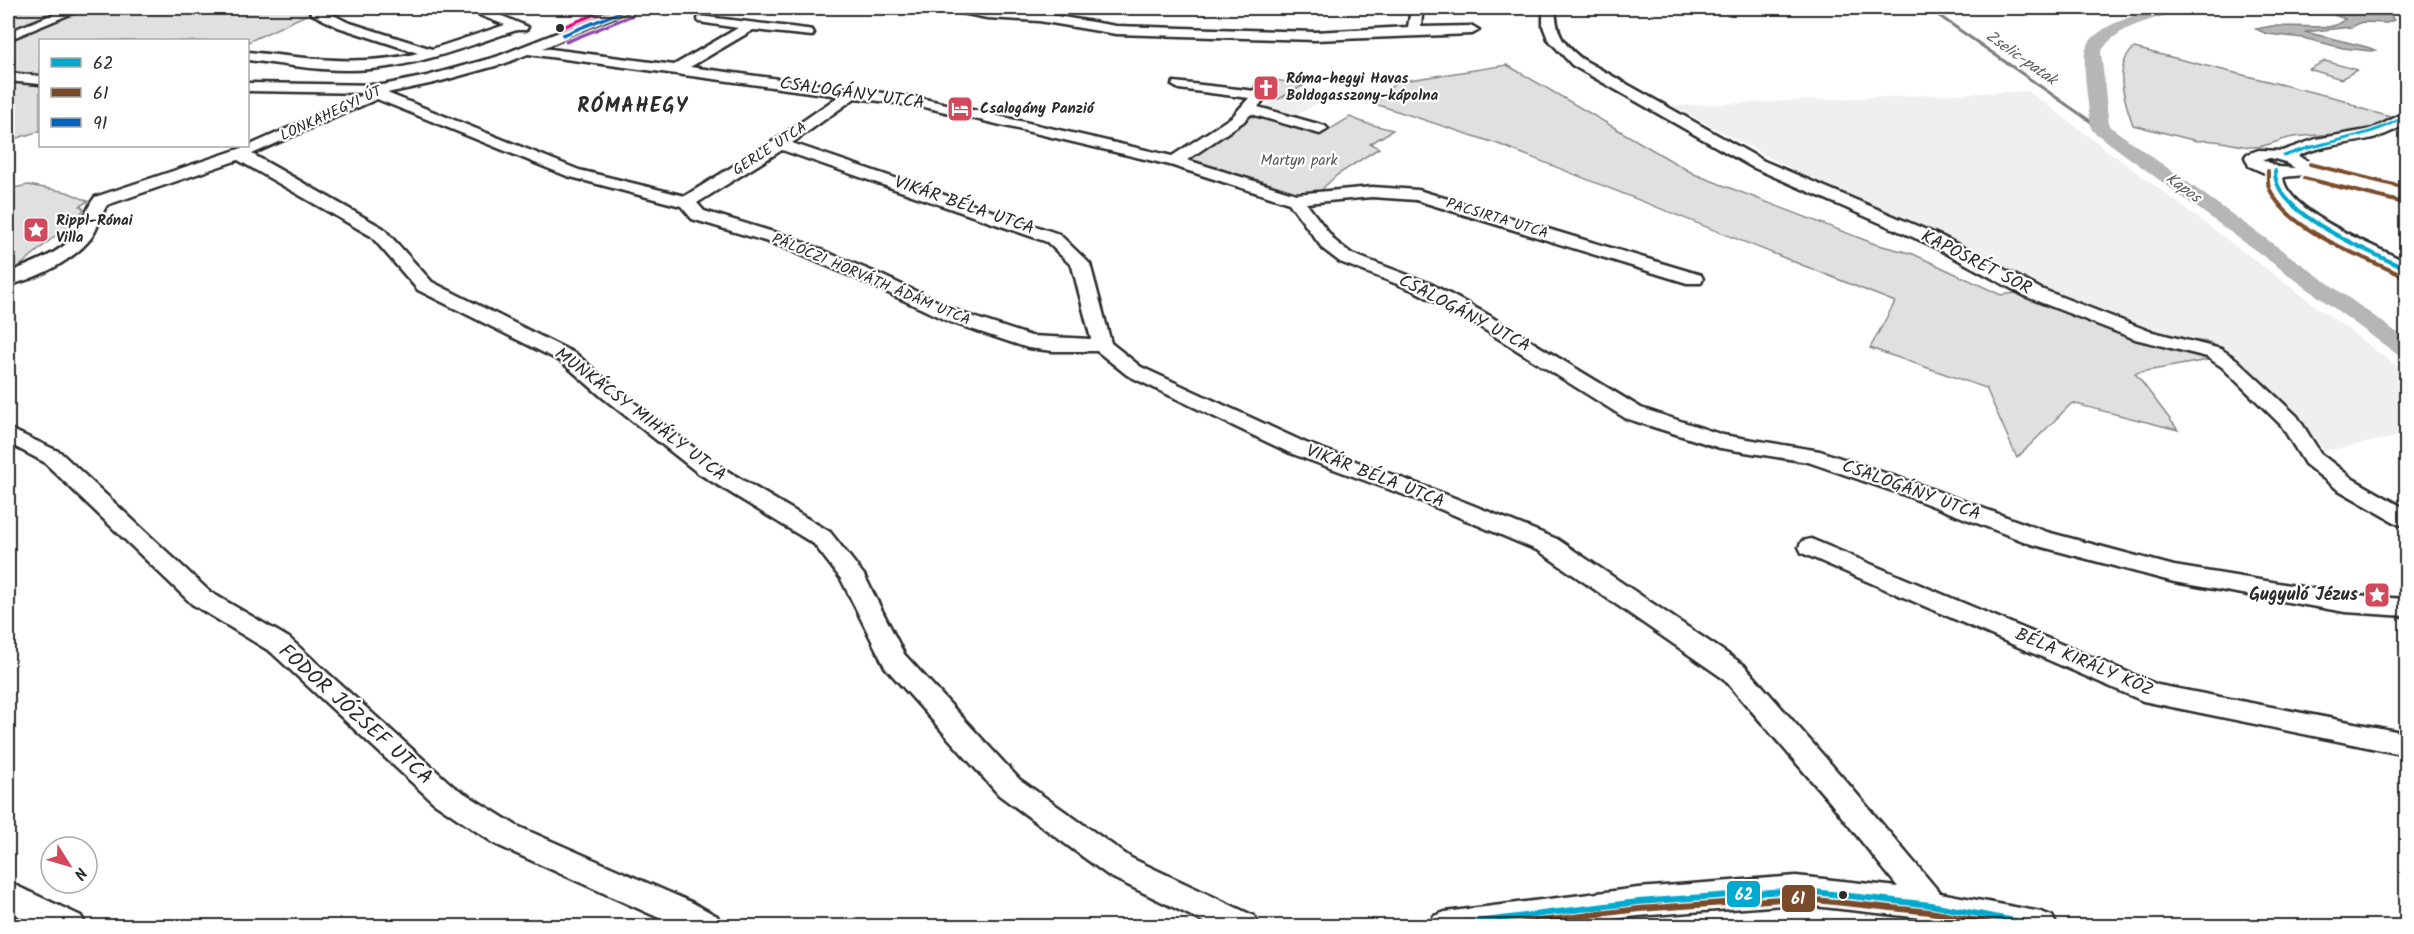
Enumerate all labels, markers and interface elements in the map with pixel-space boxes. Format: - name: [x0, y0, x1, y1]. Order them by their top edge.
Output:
- unlabelled marker: [554, 22, 566, 34]
- water label: Zselic-patak: [1980, 24, 2064, 93]
- legend: [39, 39, 249, 147]
- text: 62: [93, 50, 113, 79]
- place label: Róma-hegyi Havas Boldogasszony-kápolna: [1286, 67, 1438, 108]
- street label: CSALOGÁNY UTCA: [778, 69, 926, 119]
- church icon: Róma-hegyi Havas Boldogasszony-kápolna: [1251, 73, 1281, 103]
- street label: LONKAHEGYI ÚT: [276, 79, 388, 148]
- text: 61: [93, 80, 109, 109]
- district label: RÓMAHEGY: [577, 91, 689, 123]
- hotel icon: Csalogány Panzió: [945, 94, 975, 124]
- place label: Csalogány Panzió: [980, 97, 1095, 121]
- text: 91: [93, 110, 107, 139]
- street label: GERLE UTCA: [728, 116, 812, 182]
- park label: Martyn park: [1261, 149, 1338, 173]
- water label: Kapos: [2160, 167, 2208, 211]
- street label: VIKÁR BÉLA UTCA: [890, 168, 1038, 244]
- street label: PACSIRTA UTCA: [1443, 192, 1551, 246]
- place label: Rippl-Rónai Villa: [56, 209, 134, 250]
- place icon: Rippl-Rónai Villa: [21, 215, 51, 245]
- street label: KAPOSRÉT SOR: [1916, 223, 2036, 303]
- street label: PÁLÓCZI HORVÁTH ÁDÁM UTCA: [768, 227, 974, 333]
- street label: CSALOGÁNY UTCA: [1393, 267, 1535, 361]
- street label: MUNKÁCSY MIHÁLY UTCA: [548, 341, 732, 489]
- street label: VIKÁR BÉLA UTCA: [1301, 437, 1449, 517]
- street label: CSALOGÁNY UTCA: [1837, 452, 1985, 530]
- place icon: Gugyuló Jézus: [2362, 580, 2392, 610]
- place label: Gugyuló Jézus: [2249, 581, 2359, 610]
- street label: BÉLA KIRÁLY KÖZ: [2010, 621, 2158, 705]
- street label: FODOR JÓZSEF UTCA: [270, 636, 440, 794]
- north arrow: [39, 835, 99, 895]
- text: N: [67, 862, 93, 885]
- line badge: 62: [1726, 880, 1761, 908]
- text: 62: [1735, 883, 1753, 908]
- line badge: 61: [1781, 884, 1816, 913]
- text: 61: [1791, 887, 1805, 912]
- unlabelled marker: [1837, 889, 1849, 901]

